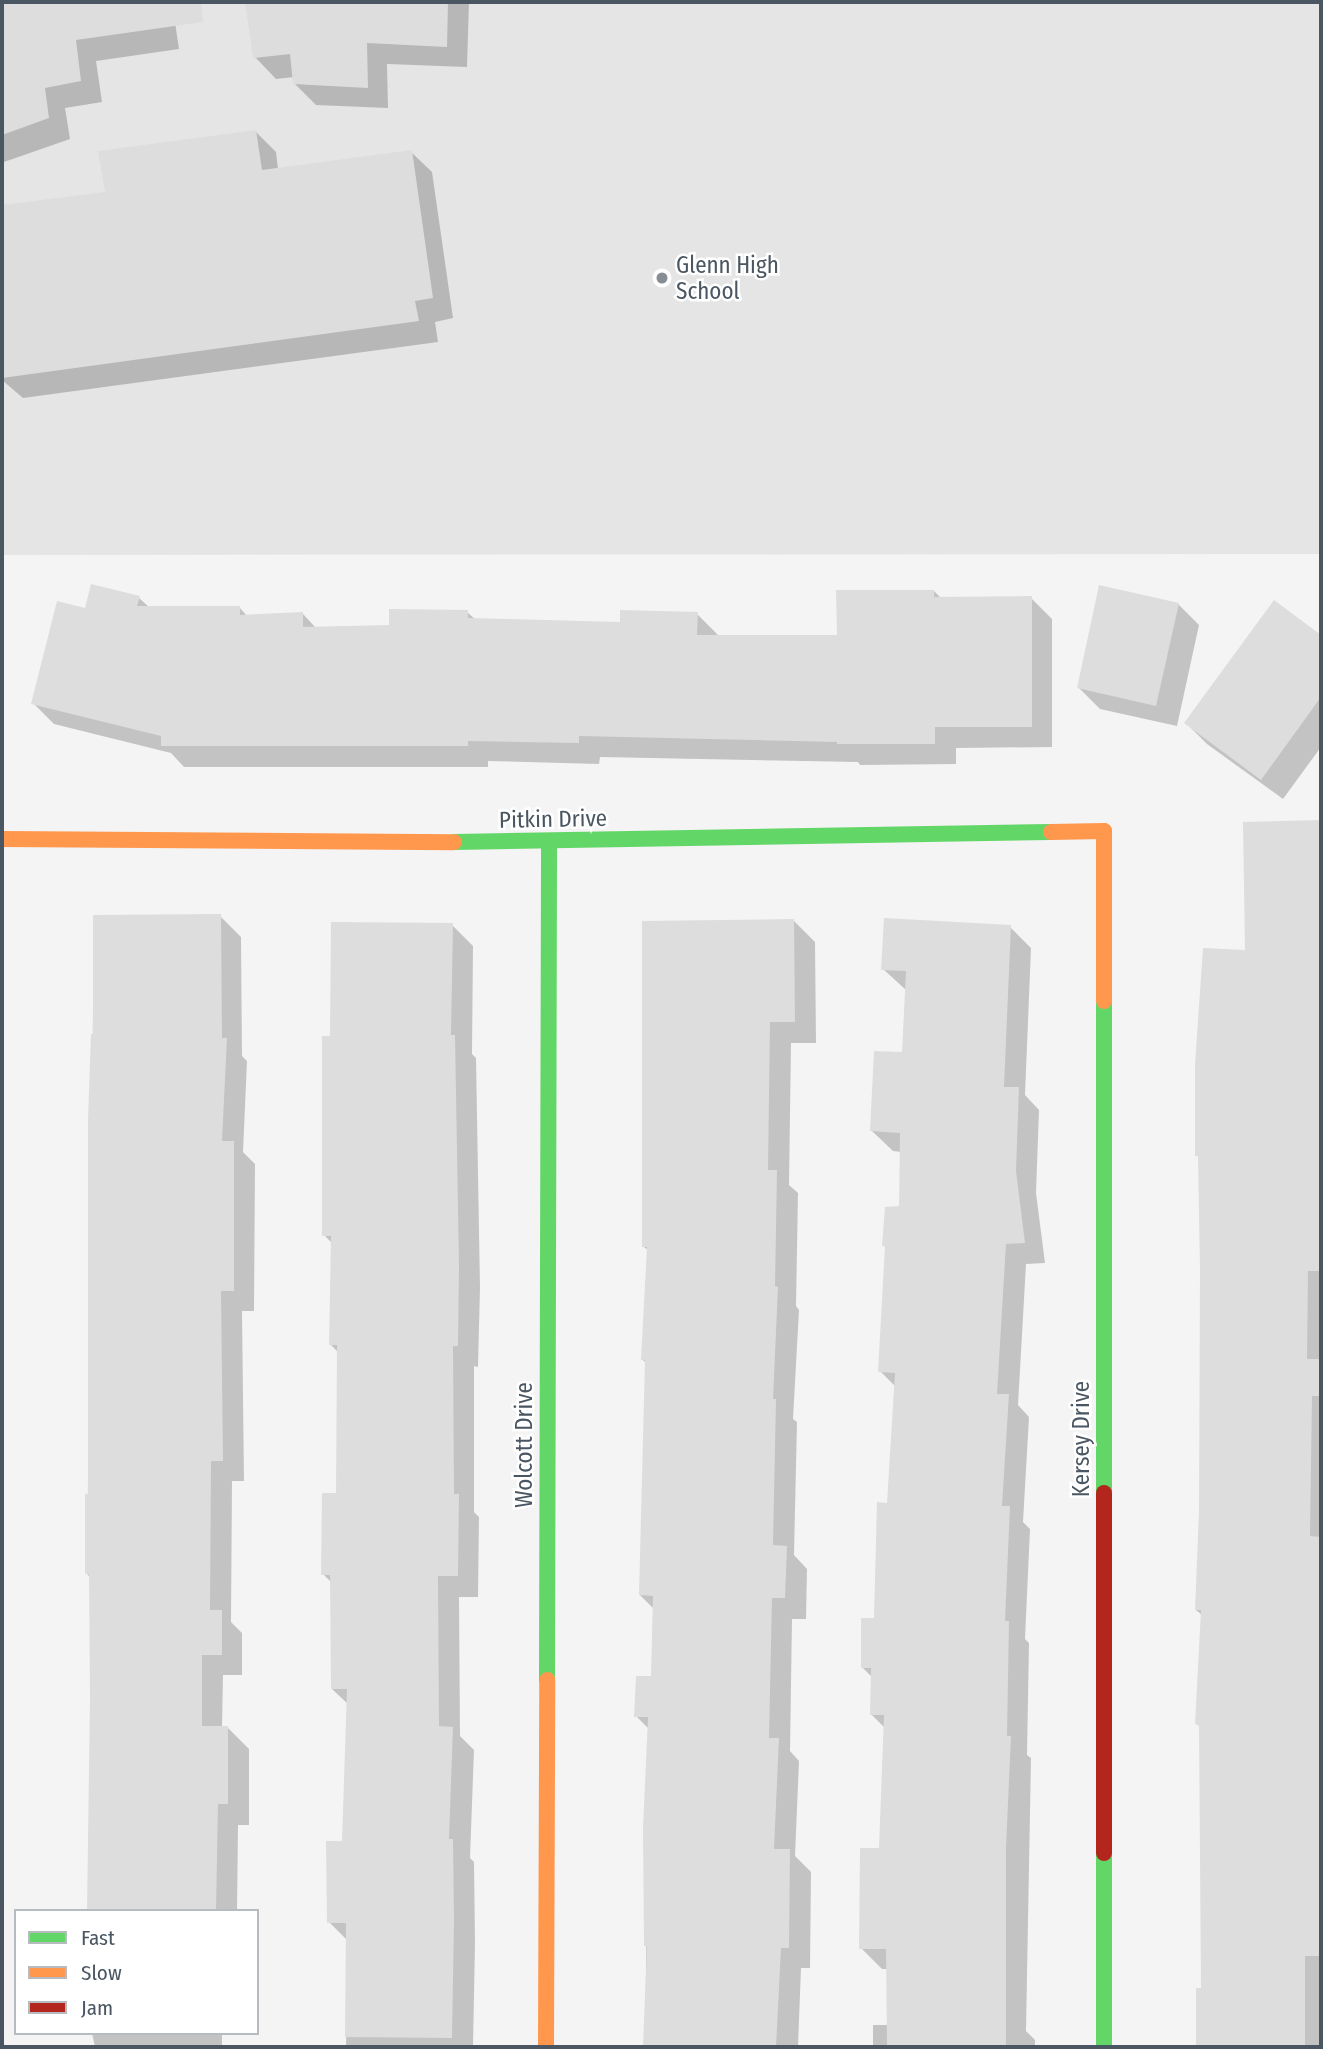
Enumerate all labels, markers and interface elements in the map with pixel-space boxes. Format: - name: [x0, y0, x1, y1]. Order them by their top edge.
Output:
- place label: Glenn High School: [676, 251, 779, 305]
- marker: Glenn High School: [654, 270, 670, 286]
- street label: Pitkin Drive: [499, 804, 607, 834]
- street label: Kersey Drive: [1067, 1381, 1095, 1497]
- street label: Wolcott Drive: [510, 1382, 538, 1508]
- legend: [14, 1909, 259, 2035]
- text: Fast: [81, 1925, 115, 1951]
- text: Slow: [81, 1960, 122, 1986]
- text: Jam: [81, 1995, 113, 2021]

